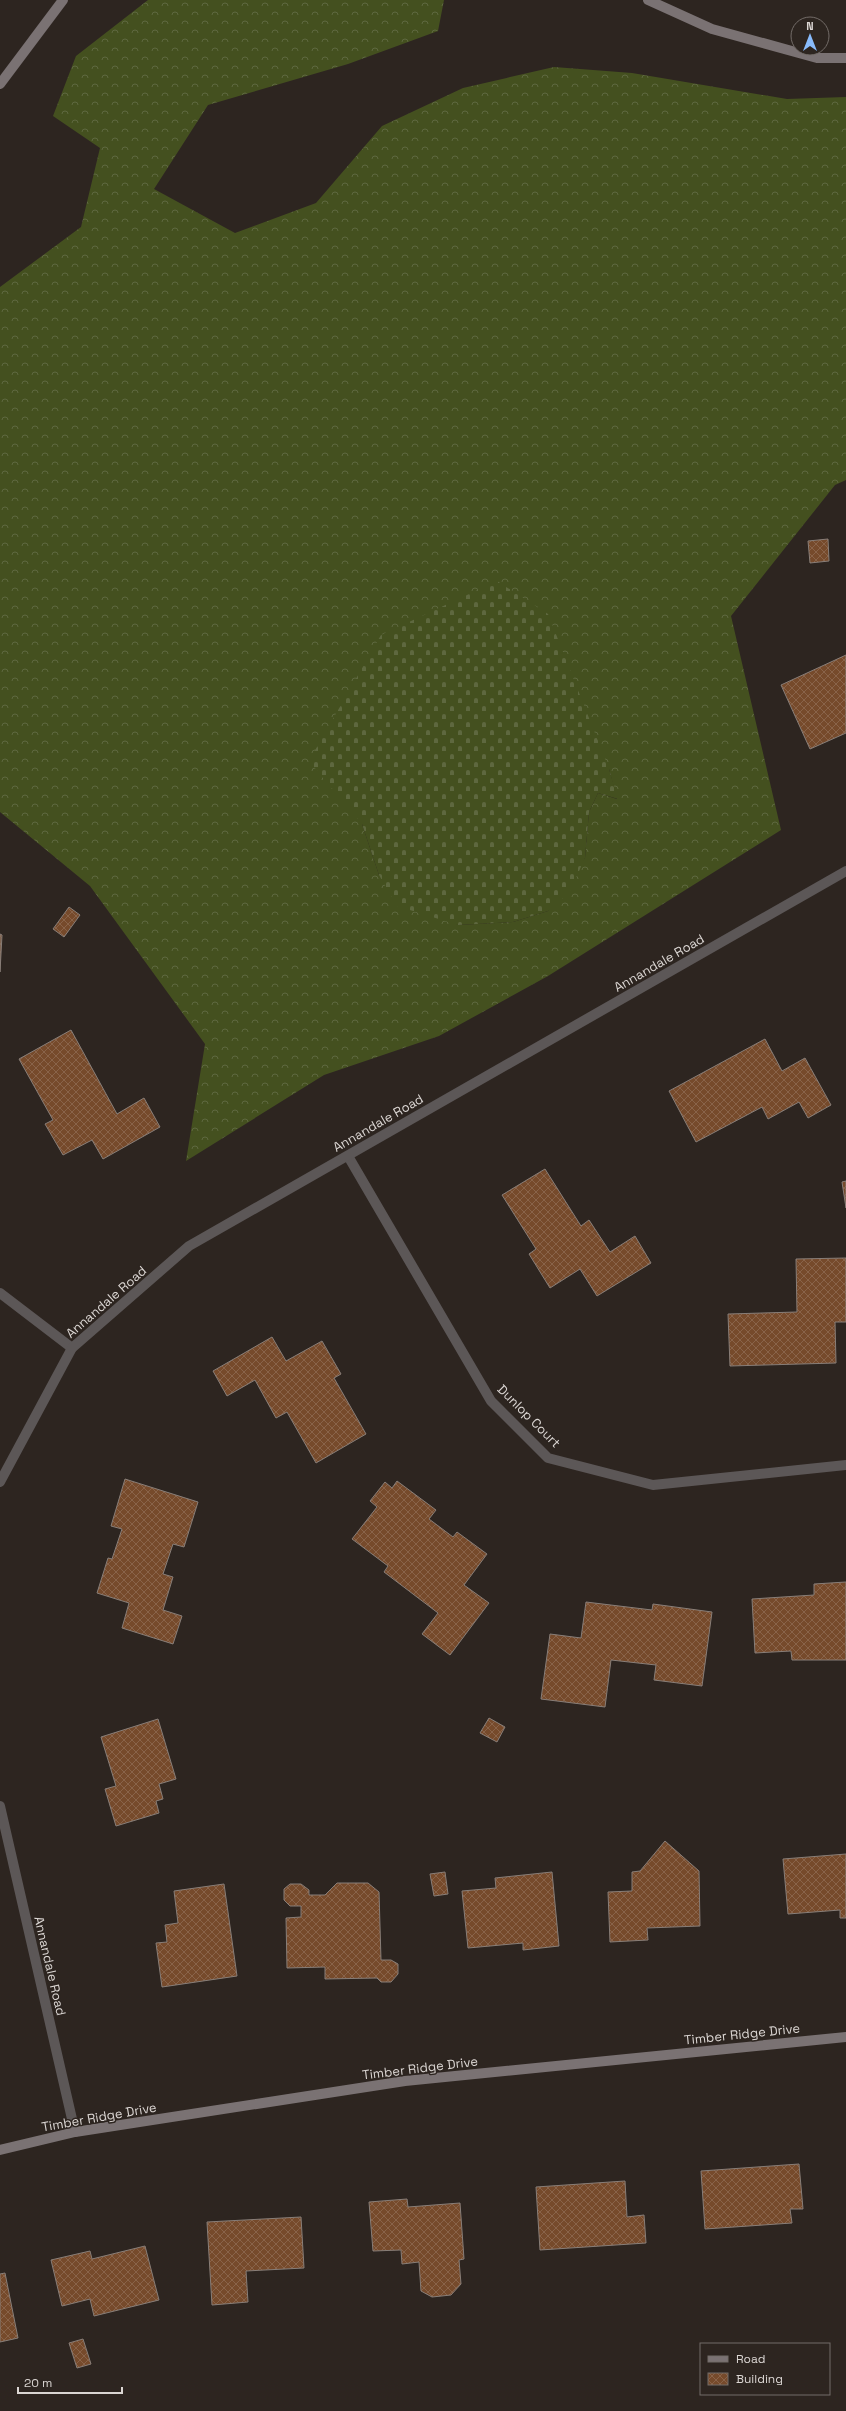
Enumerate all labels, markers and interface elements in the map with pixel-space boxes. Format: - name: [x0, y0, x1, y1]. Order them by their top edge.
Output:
- north arrow: [790, 16, 830, 56]
- text: N: [806, 19, 814, 33]
- street label: Annandale Road: [611, 930, 707, 996]
- street label: Annandale Road: [330, 1090, 426, 1156]
- street label: Annandale Road: [62, 1262, 150, 1342]
- street label: Dunlop Court: [494, 1381, 564, 1451]
- street label: Annandale Road: [30, 1915, 70, 2017]
- street label: Timber Ridge Drive: [683, 2019, 801, 2049]
- street label: Timber Ridge Drive: [361, 2052, 479, 2084]
- street label: Timber Ridge Drive: [40, 2099, 158, 2135]
- legend: [700, 2343, 830, 2395]
- text: Road: [736, 2351, 765, 2367]
- scale bar: [18, 2369, 122, 2395]
- text: Building: [736, 2371, 783, 2387]
- text: 20 m: [24, 2375, 52, 2391]

